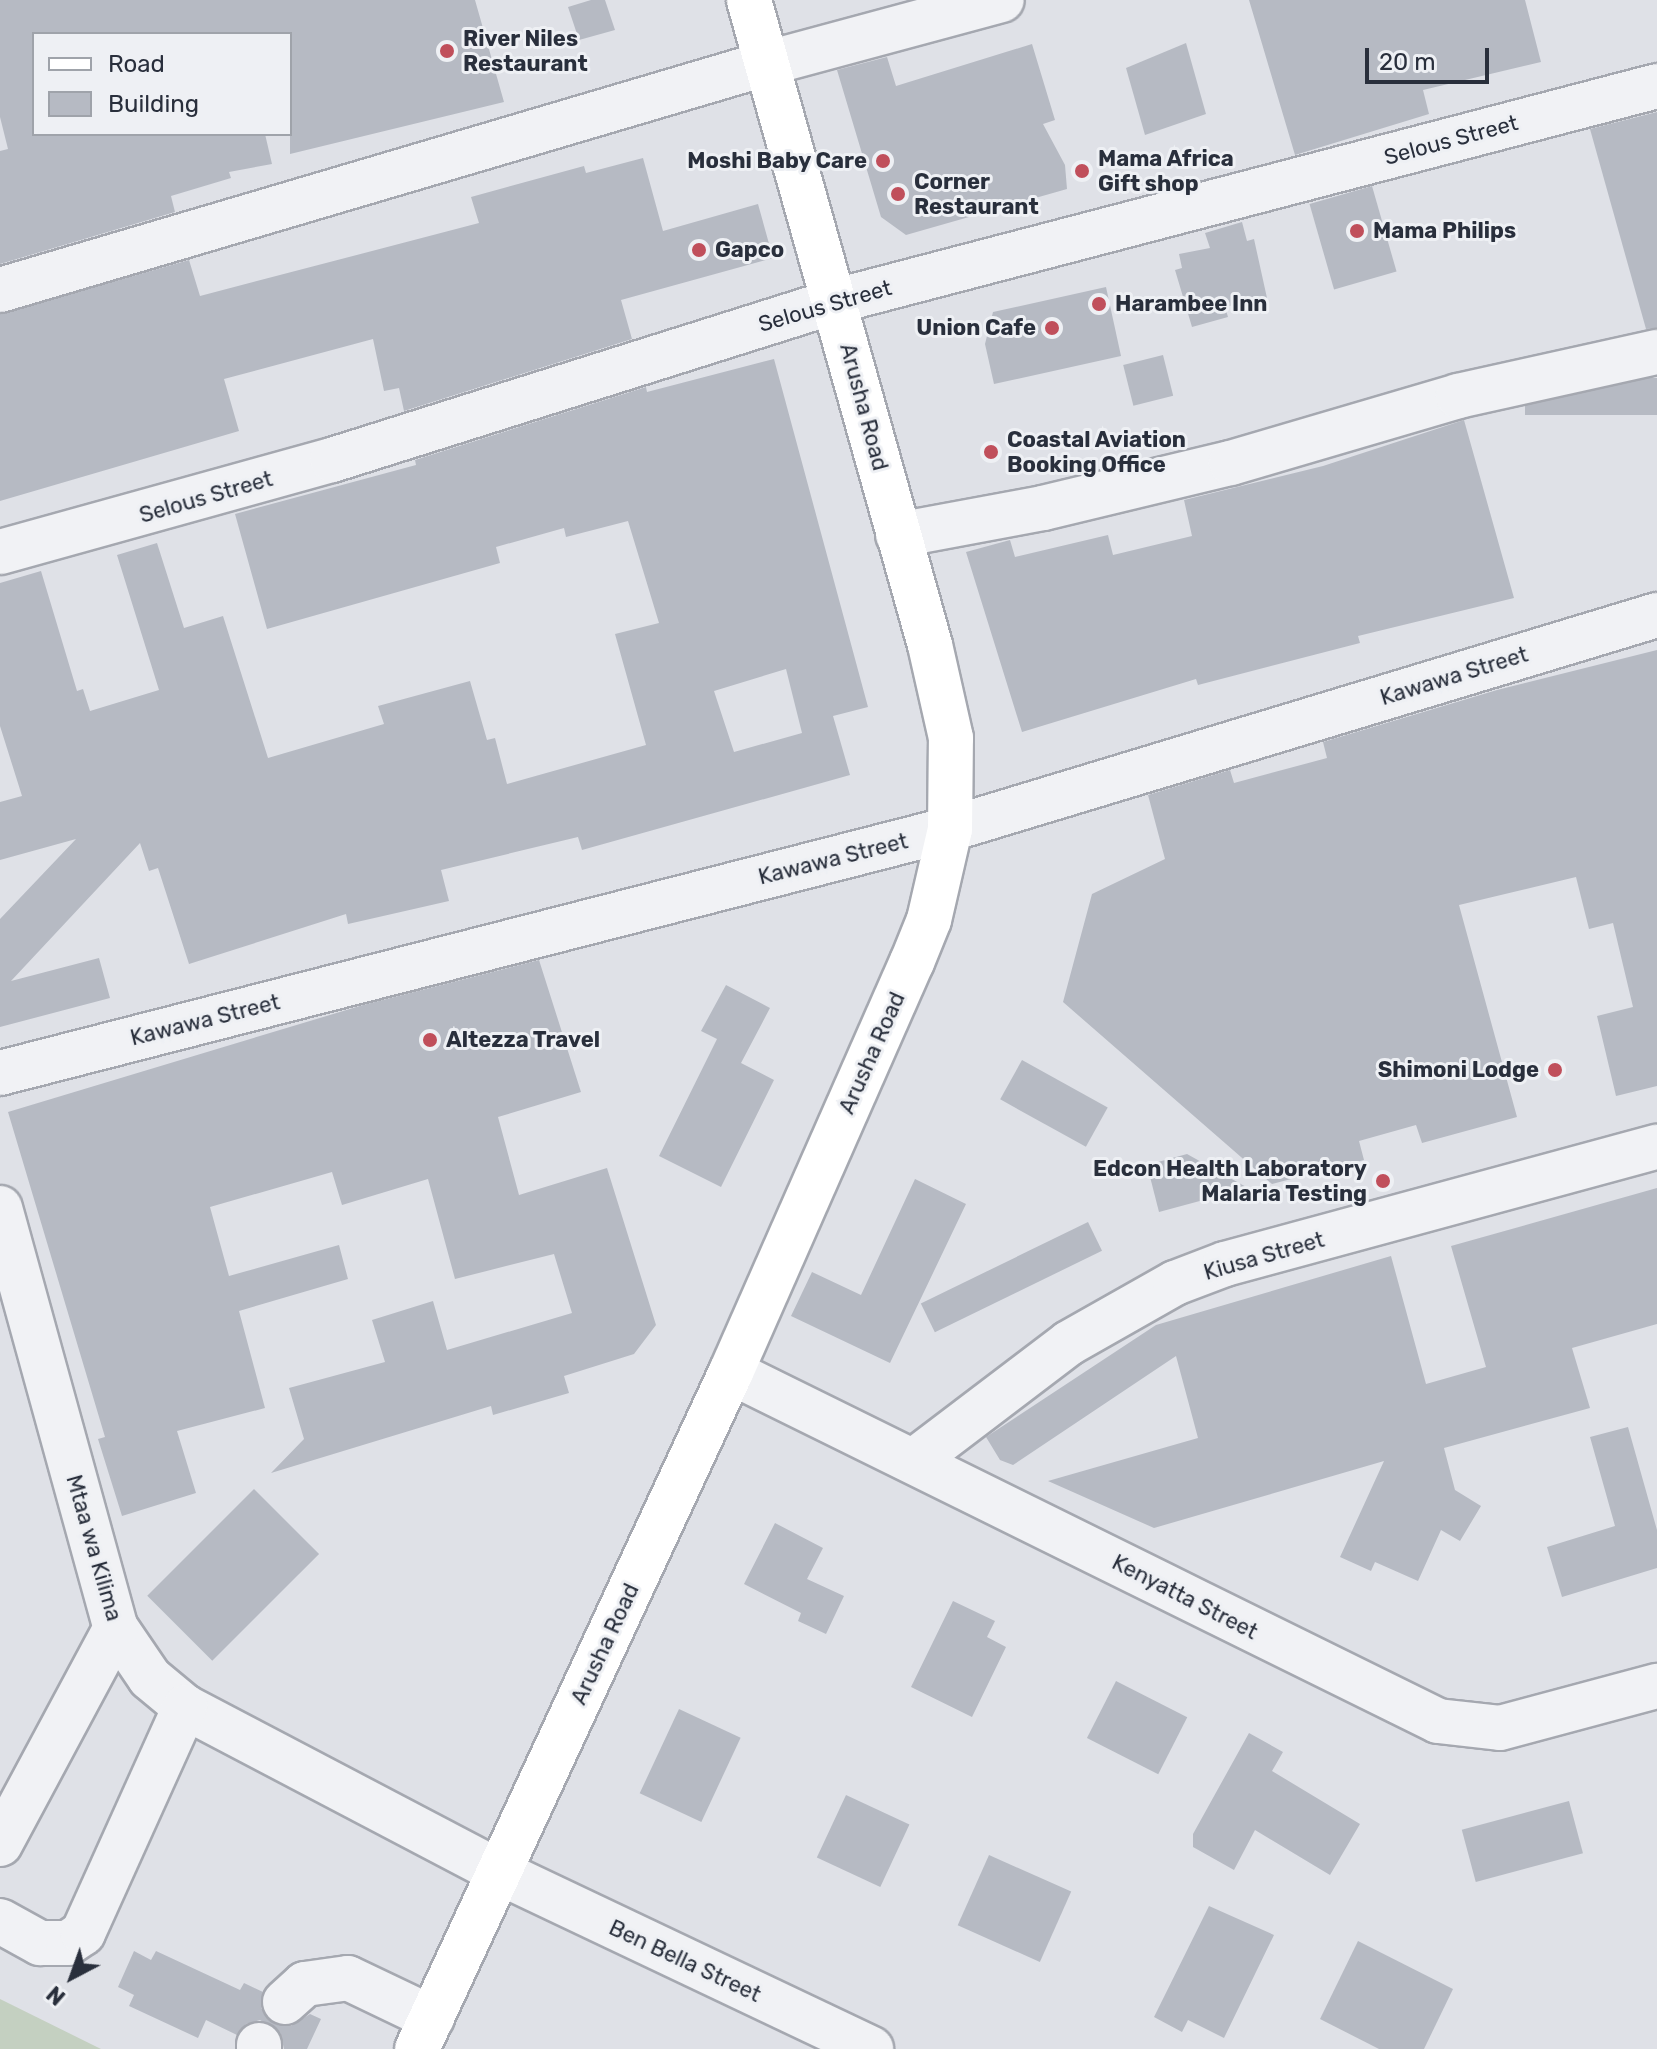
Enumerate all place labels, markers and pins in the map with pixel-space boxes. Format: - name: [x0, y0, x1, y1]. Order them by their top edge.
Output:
- place label: River Niles Restaurant: [463, 25, 588, 76]
- marker: River Niles Restaurant: [438, 42, 456, 60]
- place label: Mama Africa Gift shop: [1098, 145, 1234, 196]
- place label: Moshi Baby Care: [687, 148, 867, 174]
- marker: Moshi Baby Care: [874, 152, 892, 170]
- marker: Mama Africa Gift shop: [1073, 162, 1091, 180]
- place label: Corner Restaurant: [914, 168, 1039, 220]
- marker: Corner Restaurant: [889, 185, 907, 203]
- place label: Mama Philips: [1373, 218, 1516, 244]
- marker: Mama Philips: [1348, 222, 1366, 240]
- place label: Gapco: [715, 237, 784, 263]
- marker: Gapco: [690, 241, 708, 259]
- place label: Harambee Inn: [1115, 291, 1267, 317]
- marker: Harambee Inn: [1090, 295, 1108, 313]
- place label: Union Cafe: [916, 315, 1036, 341]
- marker: Union Cafe: [1043, 319, 1061, 337]
- place label: Coastal Aviation Booking Office: [1007, 426, 1187, 478]
- marker: Coastal Aviation Booking Office: [982, 443, 1000, 461]
- place label: Altezza Travel: [446, 1027, 601, 1053]
- marker: Altezza Travel: [421, 1031, 439, 1049]
- place label: Shimoni Lodge: [1378, 1057, 1539, 1083]
- marker: Shimoni Lodge: [1546, 1061, 1564, 1079]
- place label: Edcon Health Laboratory Malaria Testing: [1093, 1155, 1367, 1206]
- marker: Edcon Health Laboratory Malaria Testing: [1374, 1172, 1392, 1190]

